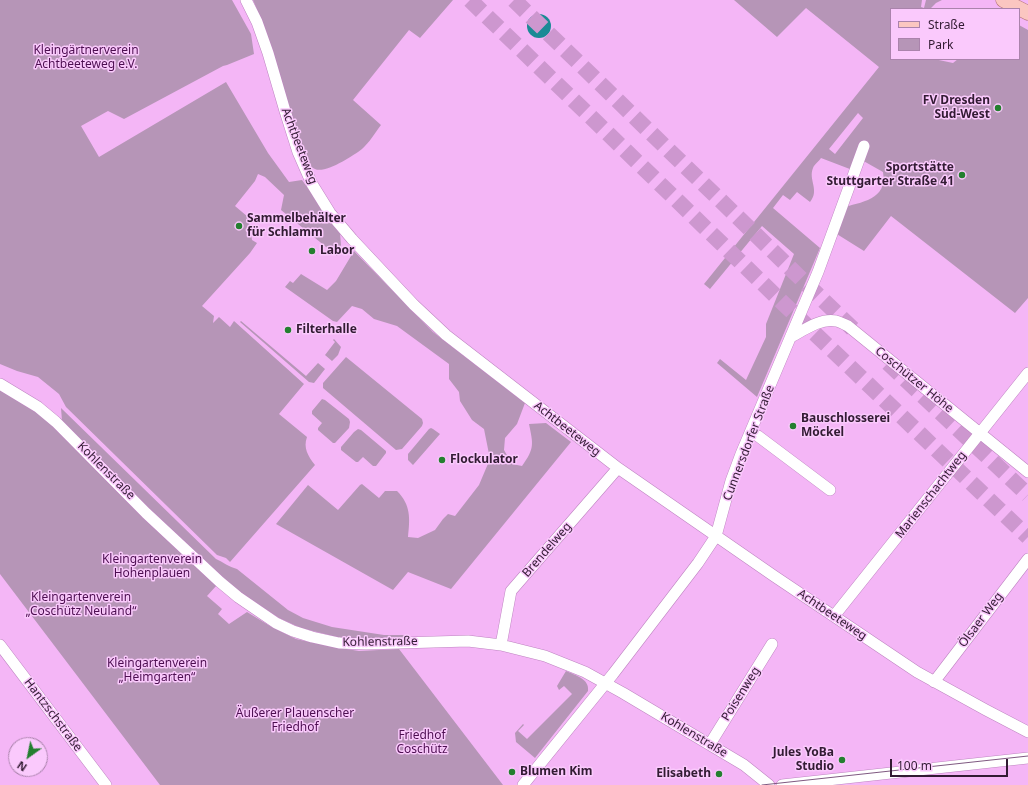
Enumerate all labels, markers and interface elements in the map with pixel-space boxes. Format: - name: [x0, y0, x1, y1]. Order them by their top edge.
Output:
- legend: [890, 8, 1020, 60]
- text: Straße: [928, 16, 965, 33]
- text: Park: [928, 36, 953, 53]
- park label: Kleingärtnerverein Achtbeeteweg e.V.: [33, 44, 139, 72]
- place label: FV Dresden Süd-West: [923, 94, 990, 122]
- marker: FV Dresden Süd-West: [993, 103, 1003, 113]
- street label: Achtbeeteweg: [278, 106, 320, 186]
- place label: Sportstätte Stuttgarter Straße 41: [826, 161, 954, 189]
- marker: Sportstätte Stuttgarter Straße 41: [957, 170, 967, 180]
- place label: Sammelbehälter für Schlamm: [247, 212, 346, 240]
- marker: Sammelbehälter für Schlamm: [234, 221, 244, 231]
- place label: Labor: [320, 244, 354, 258]
- marker: Labor: [307, 246, 317, 256]
- place label: Filterhalle: [296, 323, 357, 337]
- marker: Filterhalle: [283, 325, 293, 335]
- street label: Coschützer Höhe: [872, 344, 956, 416]
- street label: Cunnersdorfer Straße: [720, 383, 778, 503]
- street label: Achtbeeteweg: [531, 399, 603, 459]
- place label: Bauschlosserei Möckel: [801, 412, 890, 440]
- marker: Bauschlosserei Möckel: [788, 421, 798, 431]
- street label: Kohlenstraße: [74, 439, 138, 503]
- street label: Marienschachtweg: [893, 449, 969, 541]
- place label: Flockulator: [450, 453, 518, 467]
- marker: Flockulator: [437, 455, 447, 465]
- street label: Brendelweg: [519, 520, 575, 580]
- park label: Kleingartenverein Hohenplauen: [102, 553, 202, 581]
- street label: Achtbeeteweg: [795, 587, 869, 643]
- street label: Ölsaer Weg: [956, 590, 1006, 650]
- park label: Kleingartenverein „Coschütz Neuland“: [26, 591, 136, 619]
- street label: Kohlenstraße: [342, 634, 418, 650]
- park label: Kleingartenverein „Heimgarten“: [107, 657, 207, 685]
- street label: Poisenweg: [719, 664, 763, 724]
- street label: Hantzschstraße: [21, 676, 85, 754]
- park label: Äußerer Plauenscher Friedhof: [236, 707, 354, 735]
- street label: Kohlenstraße: [658, 709, 730, 761]
- park label: Friedhof Coschütz: [396, 729, 448, 757]
- north arrow: [8, 737, 48, 777]
- place label: Jules YoBa Studio: [773, 746, 834, 774]
- scale bar: [892, 751, 1010, 777]
- marker: Jules YoBa Studio: [837, 755, 847, 765]
- text: 100 m: [897, 757, 932, 774]
- text: N: [14, 758, 30, 775]
- place label: Blumen Kim: [520, 765, 592, 779]
- marker: Blumen Kim: [507, 767, 517, 777]
- place label: Elisabeth: [656, 767, 711, 781]
- marker: Elisabeth: [714, 769, 724, 779]

